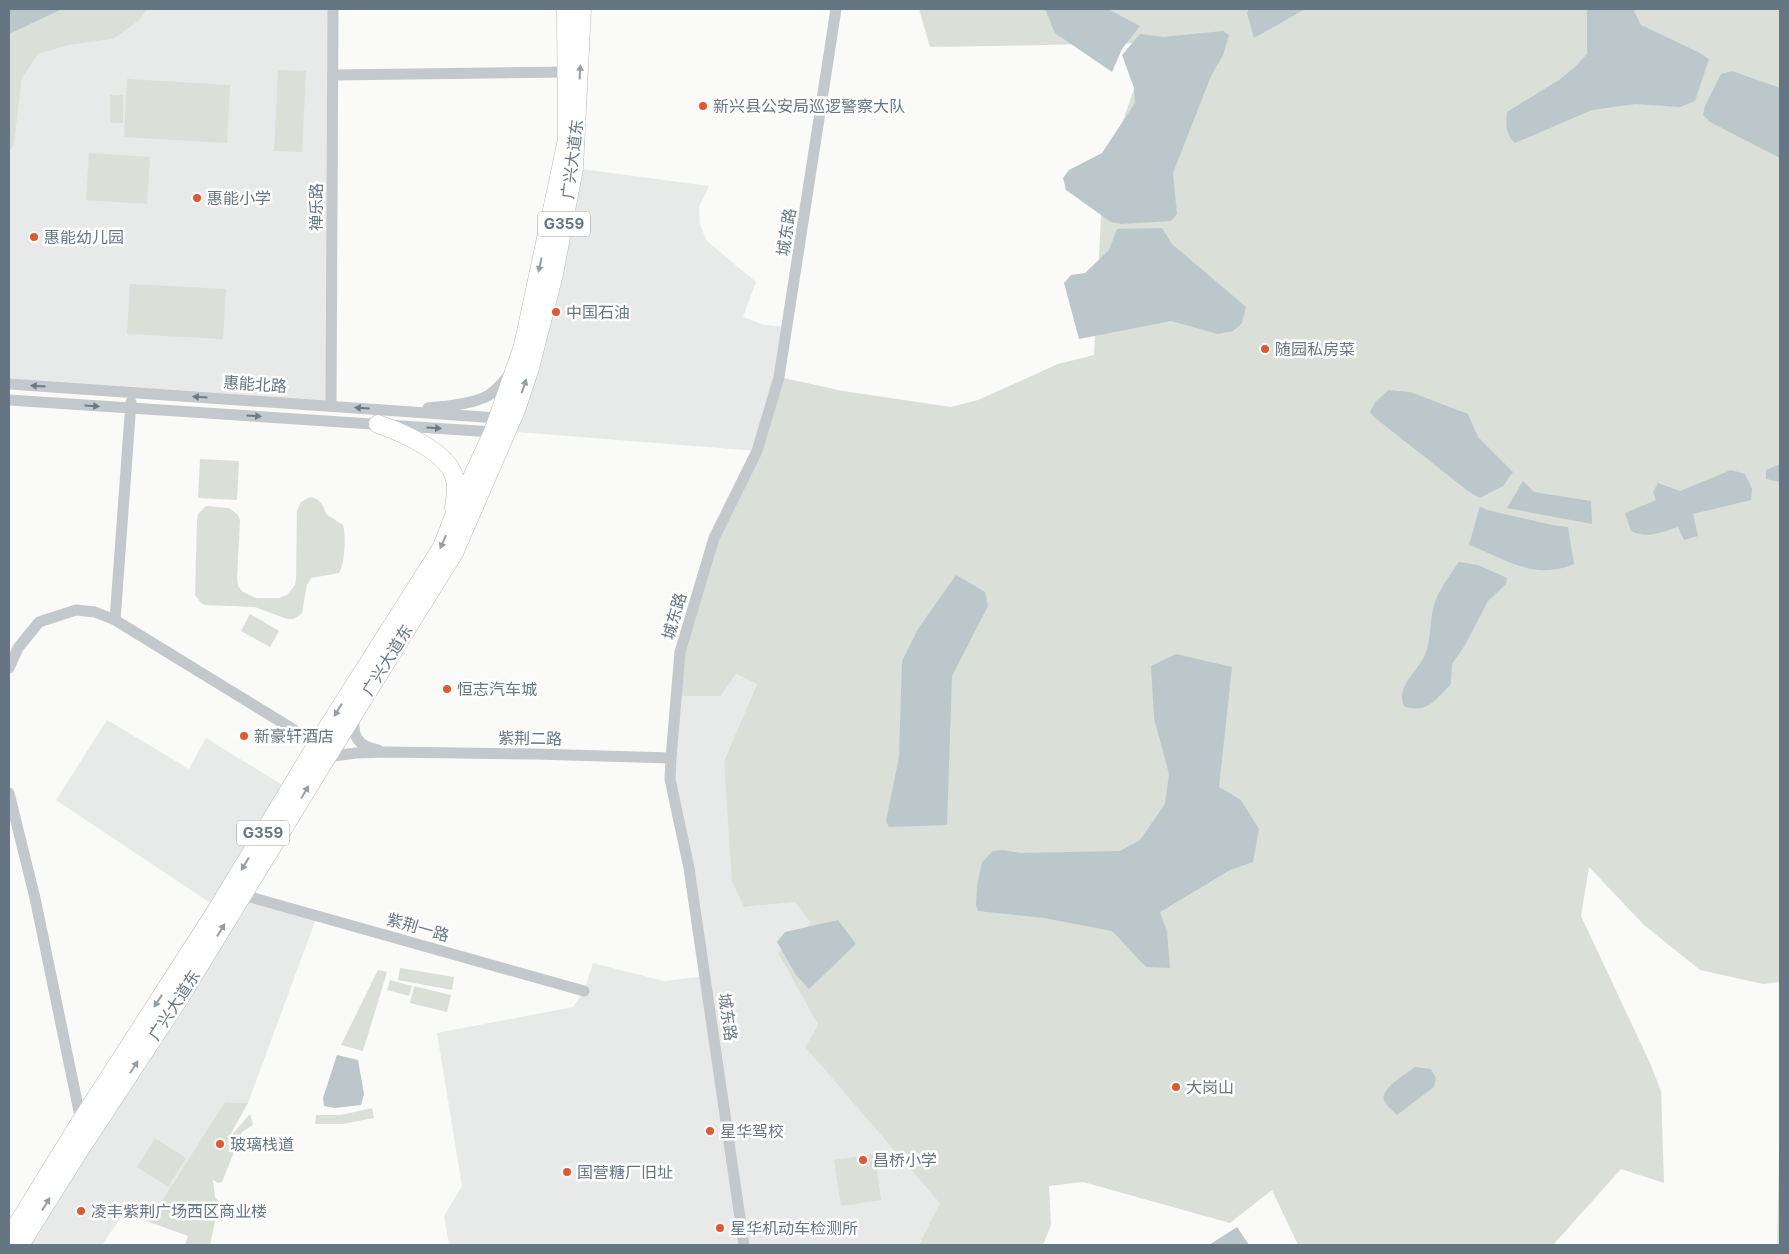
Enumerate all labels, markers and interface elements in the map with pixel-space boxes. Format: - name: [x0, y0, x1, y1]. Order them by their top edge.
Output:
- one-way arrow: [576, 64, 584, 80]
- place label: 新兴县公安局巡逻警察大队: [713, 96, 905, 116]
- marker: 新兴县公安局巡逻警察大队: [697, 100, 709, 112]
- street label: 广兴大道东: [557, 118, 587, 200]
- street label: 禅乐路: [306, 183, 326, 231]
- place label: 惠能小学: [207, 188, 271, 208]
- marker: 惠能小学: [191, 192, 203, 204]
- street label: 城东路: [772, 207, 800, 257]
- road number: G359: [538, 212, 590, 236]
- place label: 惠能幼儿园: [44, 227, 124, 247]
- marker: 惠能幼儿园: [28, 231, 40, 243]
- one-way arrow: [536, 257, 544, 273]
- place label: 中国石油: [566, 302, 630, 322]
- marker: 中国石油: [550, 306, 562, 318]
- place label: 随园私房菜: [1275, 339, 1355, 359]
- marker: 随园私房菜: [1259, 343, 1271, 355]
- street label: 惠能北路: [222, 372, 288, 396]
- one-way arrow: [520, 378, 528, 393]
- one-way arrow: [30, 381, 46, 389]
- one-way arrow: [192, 392, 208, 400]
- one-way arrow: [85, 402, 101, 410]
- one-way arrow: [354, 404, 370, 412]
- one-way arrow: [247, 413, 263, 421]
- one-way arrow: [426, 424, 442, 432]
- one-way arrow: [439, 535, 447, 549]
- street label: 城东路: [658, 590, 690, 642]
- street label: 广兴大道东: [357, 621, 417, 699]
- place label: 恒志汽车城: [457, 679, 537, 699]
- marker: 恒志汽车城: [441, 683, 453, 695]
- one-way arrow: [334, 703, 343, 716]
- place label: 新豪轩酒店: [254, 726, 334, 746]
- street label: 紫荆二路: [498, 727, 562, 749]
- marker: 新豪轩酒店: [238, 730, 250, 742]
- one-way arrow: [301, 785, 310, 798]
- road number: G359: [237, 820, 289, 846]
- one-way arrow: [241, 856, 249, 871]
- street label: 紫荆一路: [384, 909, 452, 945]
- one-way arrow: [216, 924, 225, 937]
- street label: 广兴大道东: [144, 966, 204, 1044]
- street label: 城东路: [715, 992, 741, 1042]
- one-way arrow: [154, 994, 163, 1008]
- one-way arrow: [129, 1061, 139, 1074]
- place label: 大岗山: [1186, 1077, 1234, 1097]
- marker: 大岗山: [1170, 1081, 1182, 1093]
- place label: 星华驾校: [720, 1121, 784, 1141]
- marker: 星华驾校: [704, 1125, 716, 1137]
- place label: 玻璃栈道: [230, 1134, 294, 1154]
- marker: 玻璃栈道: [214, 1138, 226, 1150]
- place label: 昌桥小学: [873, 1150, 937, 1170]
- marker: 昌桥小学: [857, 1154, 869, 1166]
- place label: 国营糖厂旧址: [577, 1162, 673, 1182]
- marker: 国营糖厂旧址: [561, 1166, 573, 1178]
- one-way arrow: [41, 1197, 50, 1211]
- place label: 凌丰紫荆广场西区商业楼: [91, 1201, 267, 1221]
- marker: 凌丰紫荆广场西区商业楼: [75, 1205, 87, 1217]
- place label: 星华机动车检测所: [730, 1218, 858, 1238]
- marker: 星华机动车检测所: [714, 1222, 726, 1234]

